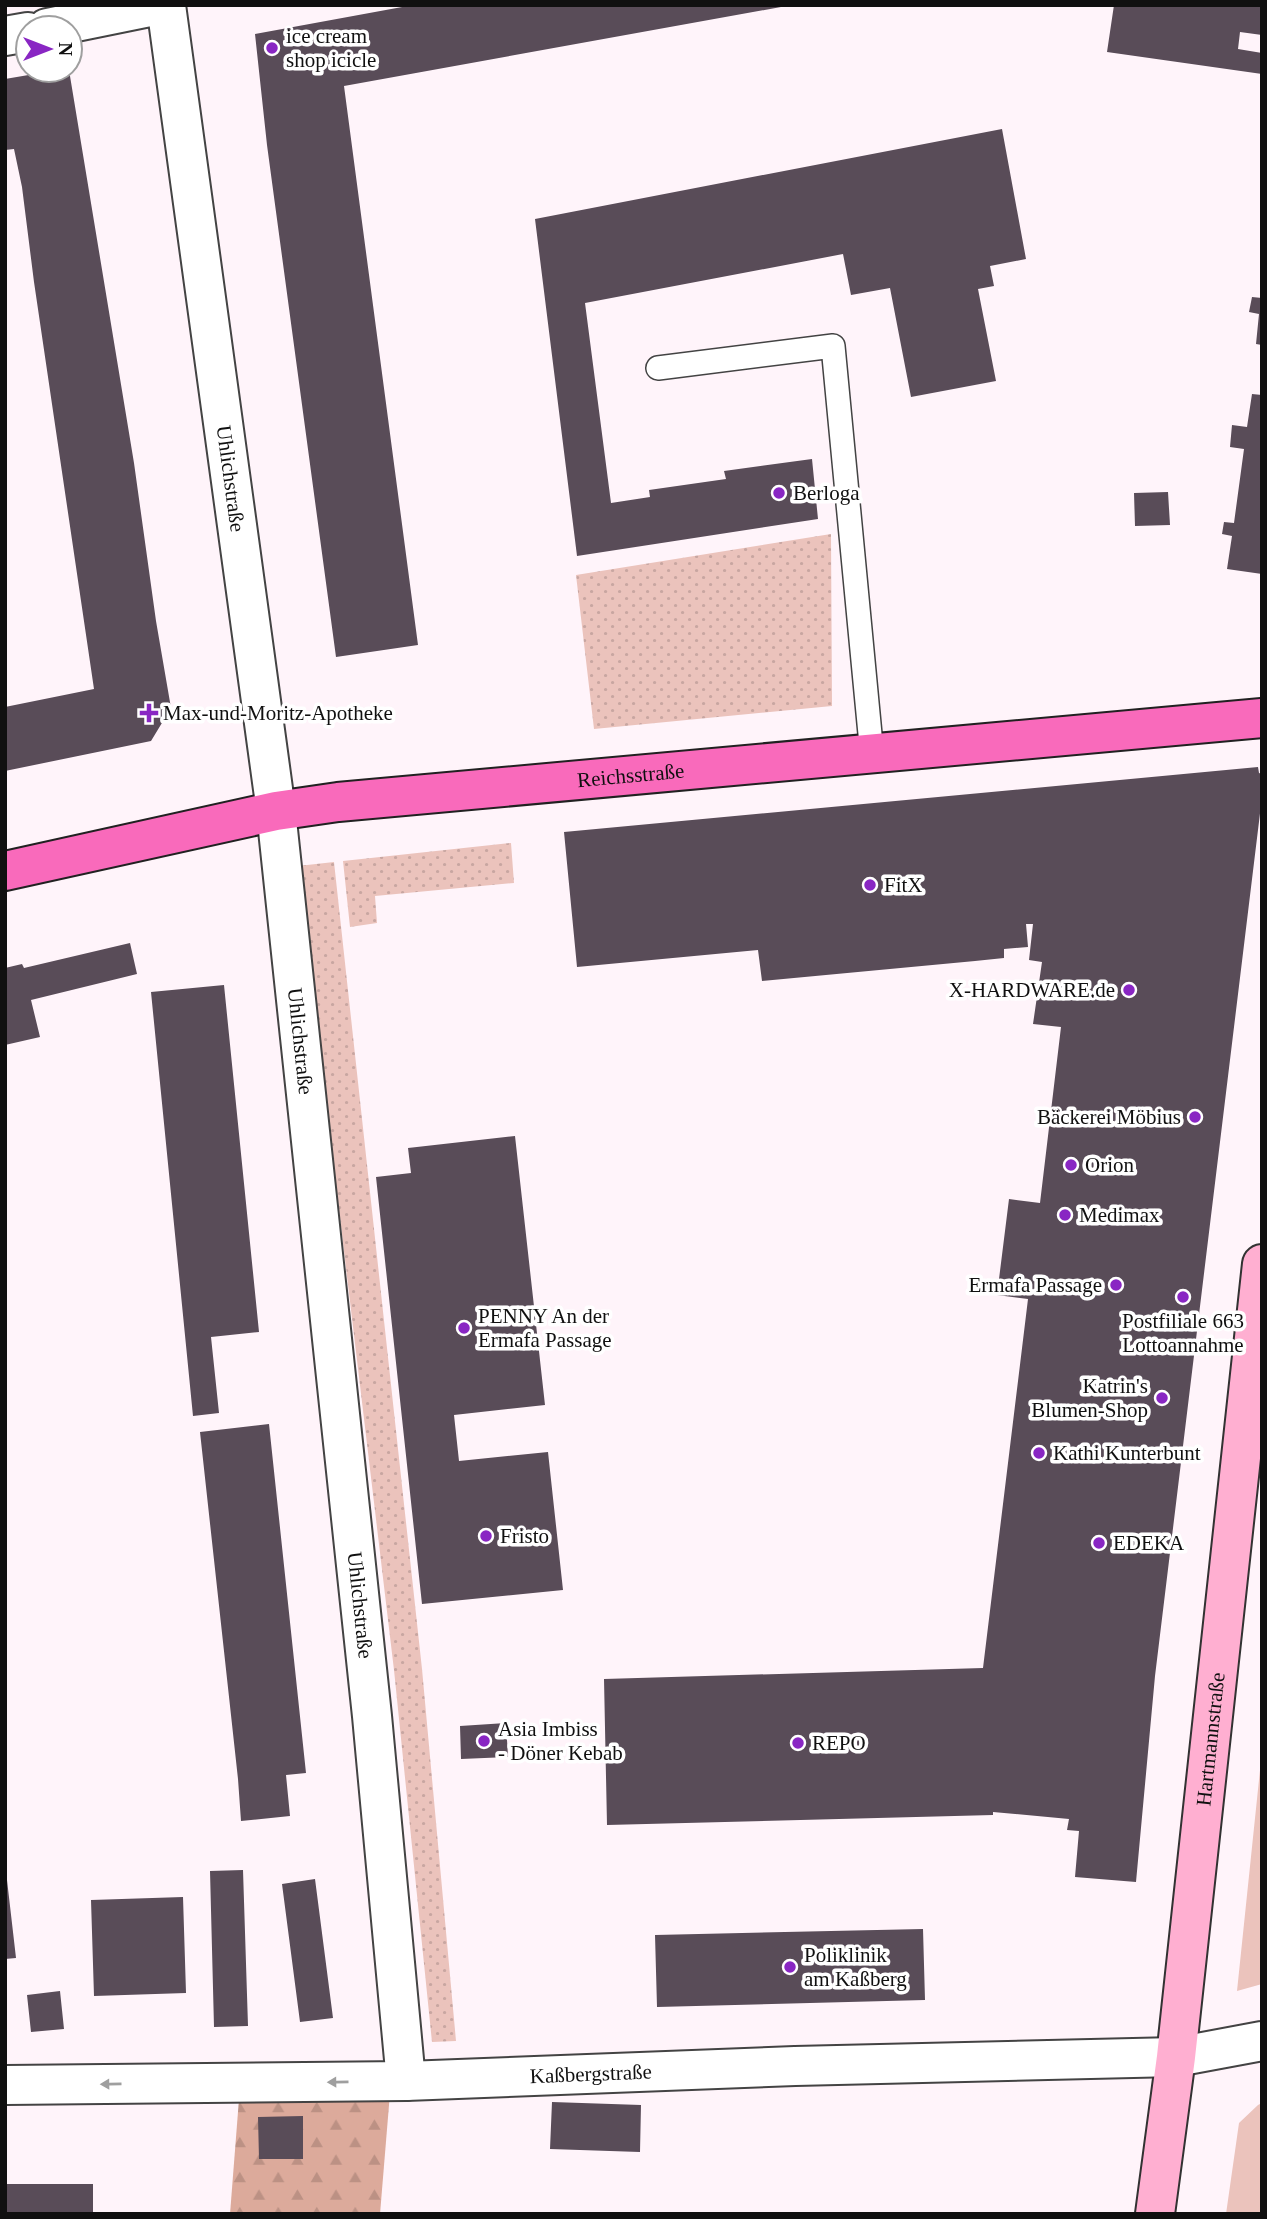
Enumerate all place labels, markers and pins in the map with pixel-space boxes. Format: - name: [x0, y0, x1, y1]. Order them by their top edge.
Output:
- place label: ice cream shop icicle: [286, 24, 376, 72]
- marker: ice cream shop icicle: [264, 40, 280, 56]
- place label: Berloga: [793, 481, 860, 505]
- marker: Berloga: [771, 485, 787, 501]
- place label: Max-und-Moritz-Apotheke: [163, 701, 393, 725]
- marker: Max-und-Moritz-Apotheke: [141, 705, 157, 721]
- place label: FitX: [884, 873, 923, 897]
- marker: FitX: [862, 877, 878, 893]
- place label: X-HARDWARE.de: [949, 978, 1115, 1002]
- marker: X-HARDWARE.de: [1121, 982, 1137, 998]
- place label: Bäckerei Möbius: [1037, 1105, 1181, 1129]
- marker: Bäckerei Möbius: [1187, 1109, 1203, 1125]
- place label: Orion: [1085, 1153, 1134, 1177]
- marker: Orion: [1063, 1157, 1079, 1173]
- place label: Medimax: [1079, 1203, 1160, 1227]
- marker: Medimax: [1057, 1207, 1073, 1223]
- place label: Ermafa Passage: [968, 1273, 1102, 1297]
- marker: Ermafa Passage: [1108, 1277, 1124, 1293]
- marker: Postfiliale 663 Lottoannahme: [1175, 1289, 1191, 1305]
- place label: PENNY An der Ermafa Passage: [478, 1304, 612, 1352]
- place label: Postfiliale 663 Lottoannahme: [1122, 1309, 1244, 1357]
- marker: PENNY An der Ermafa Passage: [456, 1320, 472, 1336]
- place label: Katrin's Blumen-Shop: [1031, 1374, 1148, 1422]
- marker: Katrin's Blumen-Shop: [1154, 1390, 1170, 1406]
- place label: Kathi Kunterbunt: [1053, 1441, 1201, 1465]
- marker: Kathi Kunterbunt: [1031, 1445, 1047, 1461]
- place label: Fristo: [500, 1524, 549, 1548]
- marker: Fristo: [478, 1528, 494, 1544]
- place label: EDEKA: [1113, 1531, 1185, 1555]
- marker: EDEKA: [1091, 1535, 1107, 1551]
- place label: Asia Imbiss - Döner Kebab: [498, 1717, 623, 1765]
- place label: REPO: [812, 1731, 866, 1755]
- marker: Asia Imbiss - Döner Kebab: [476, 1733, 492, 1749]
- marker: REPO: [790, 1735, 806, 1751]
- place label: Poliklinik am Kaßberg: [804, 1943, 907, 1991]
- marker: Poliklinik am Kaßberg: [782, 1959, 798, 1975]

